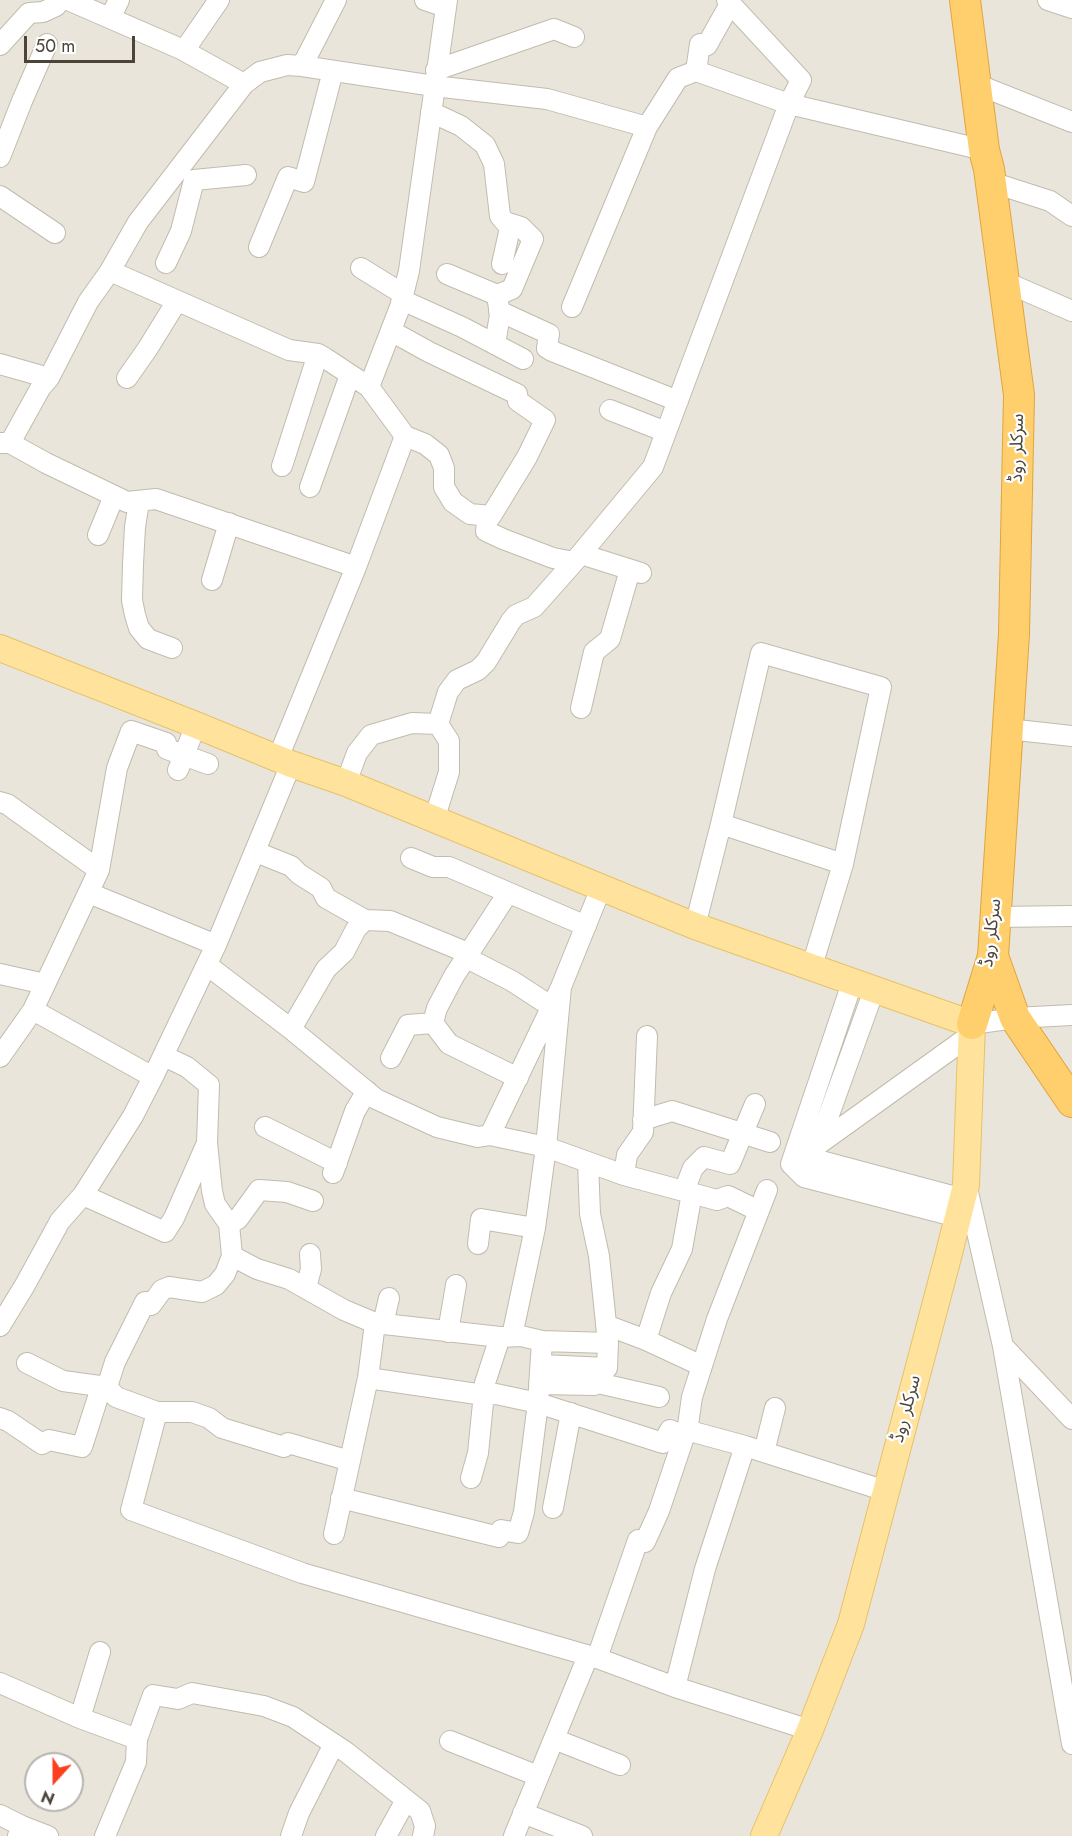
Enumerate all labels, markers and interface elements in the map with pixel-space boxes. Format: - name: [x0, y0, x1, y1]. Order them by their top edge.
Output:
- scale bar: [27, 24, 138, 62]
- text: 50 m: [35, 33, 75, 59]
- street label: سرکلر روڈ: [1007, 413, 1029, 483]
- street label: سرکلر روڈ: [977, 897, 1007, 969]
- street label: سرکلر روڈ: [888, 1373, 926, 1445]
- north arrow: [24, 1752, 84, 1812]
- text: N: [38, 1784, 58, 1810]

